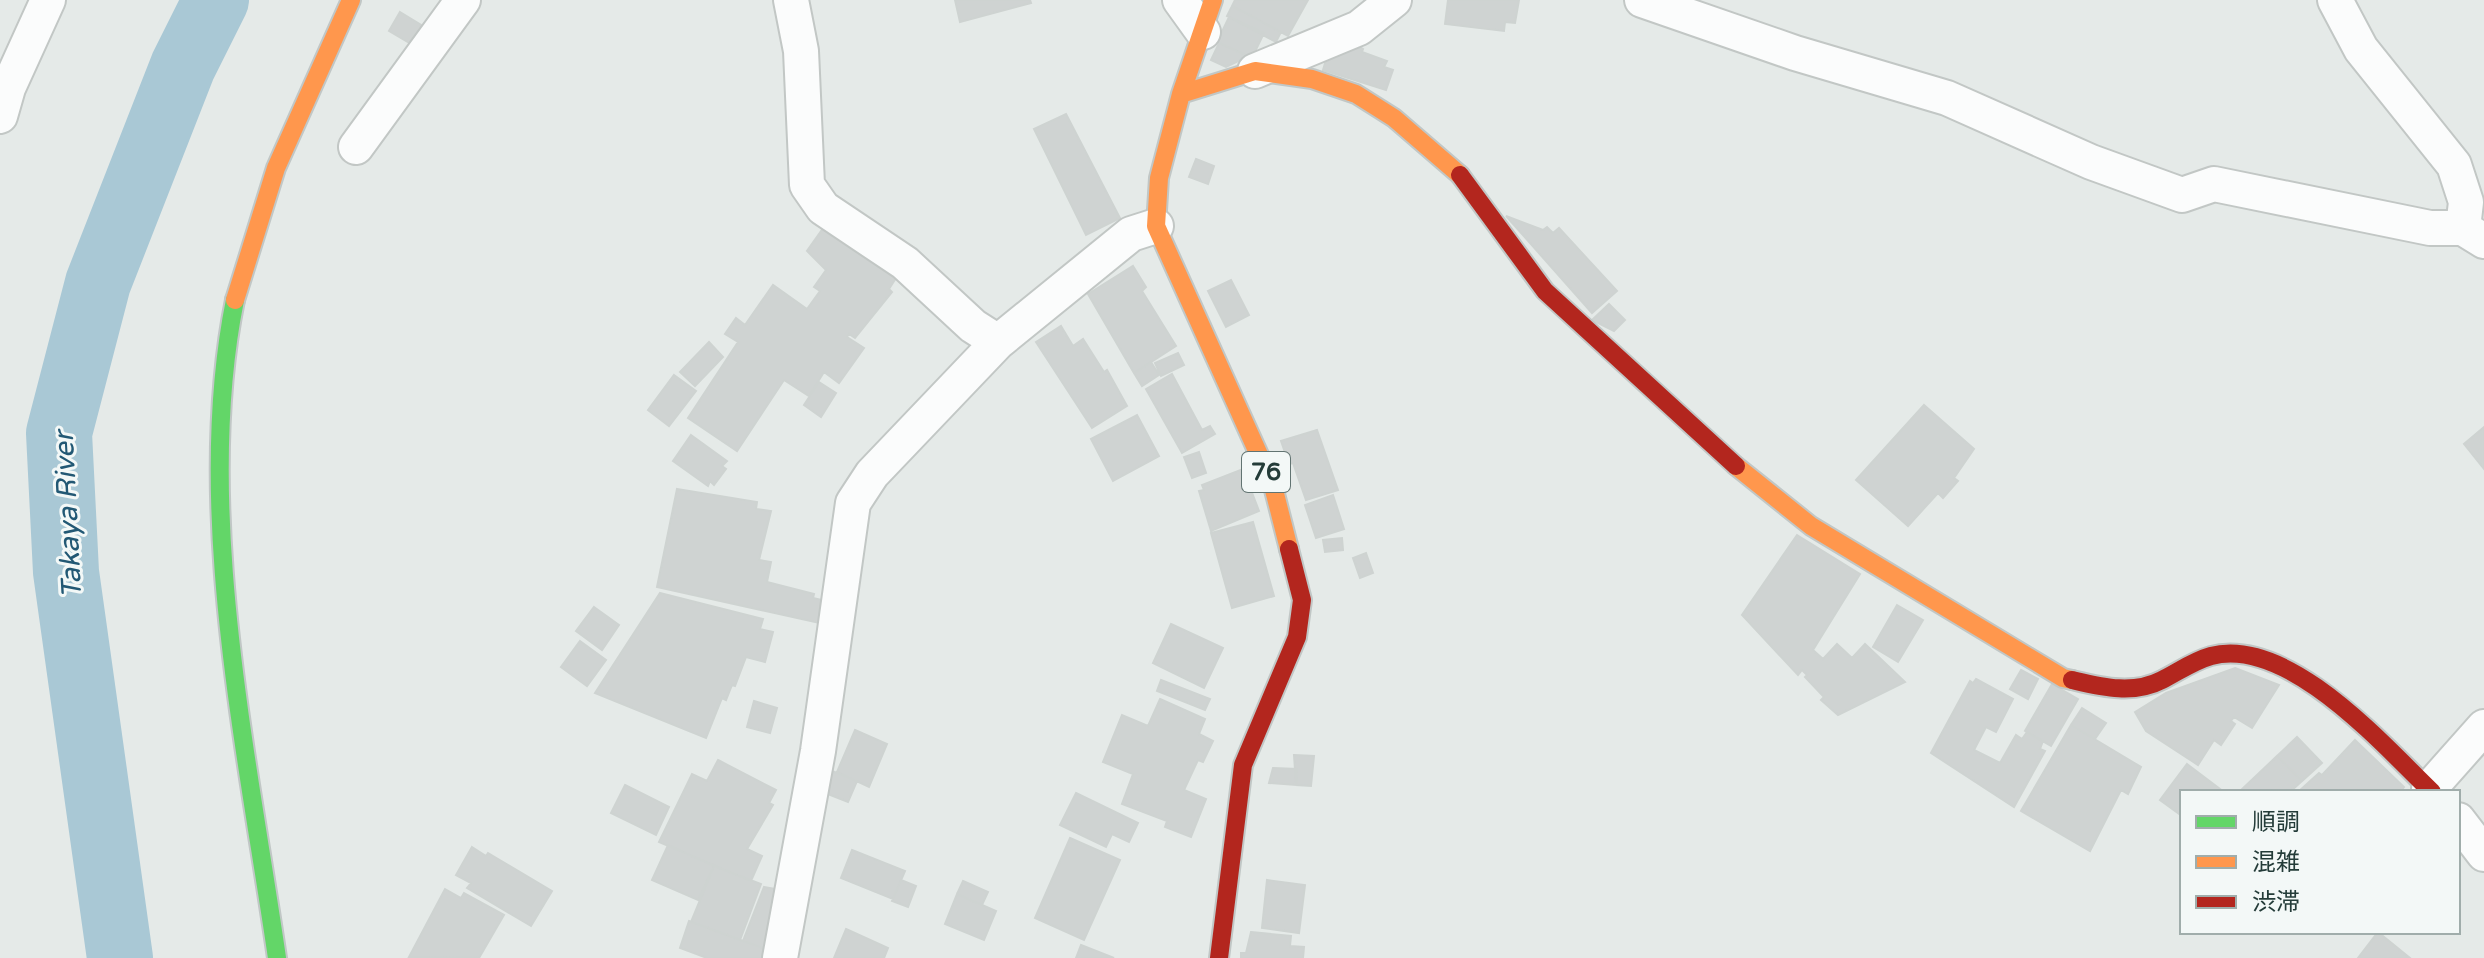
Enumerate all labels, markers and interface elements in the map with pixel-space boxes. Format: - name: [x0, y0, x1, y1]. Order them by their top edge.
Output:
- water label: Takaya River: [46, 427, 89, 599]
- road number: 76: [1242, 452, 1290, 492]
- legend: [2180, 790, 2460, 934]
- text: 順調: [2252, 808, 2300, 837]
- text: 混雑: [2252, 848, 2300, 877]
- text: 渋滞: [2252, 888, 2300, 917]

